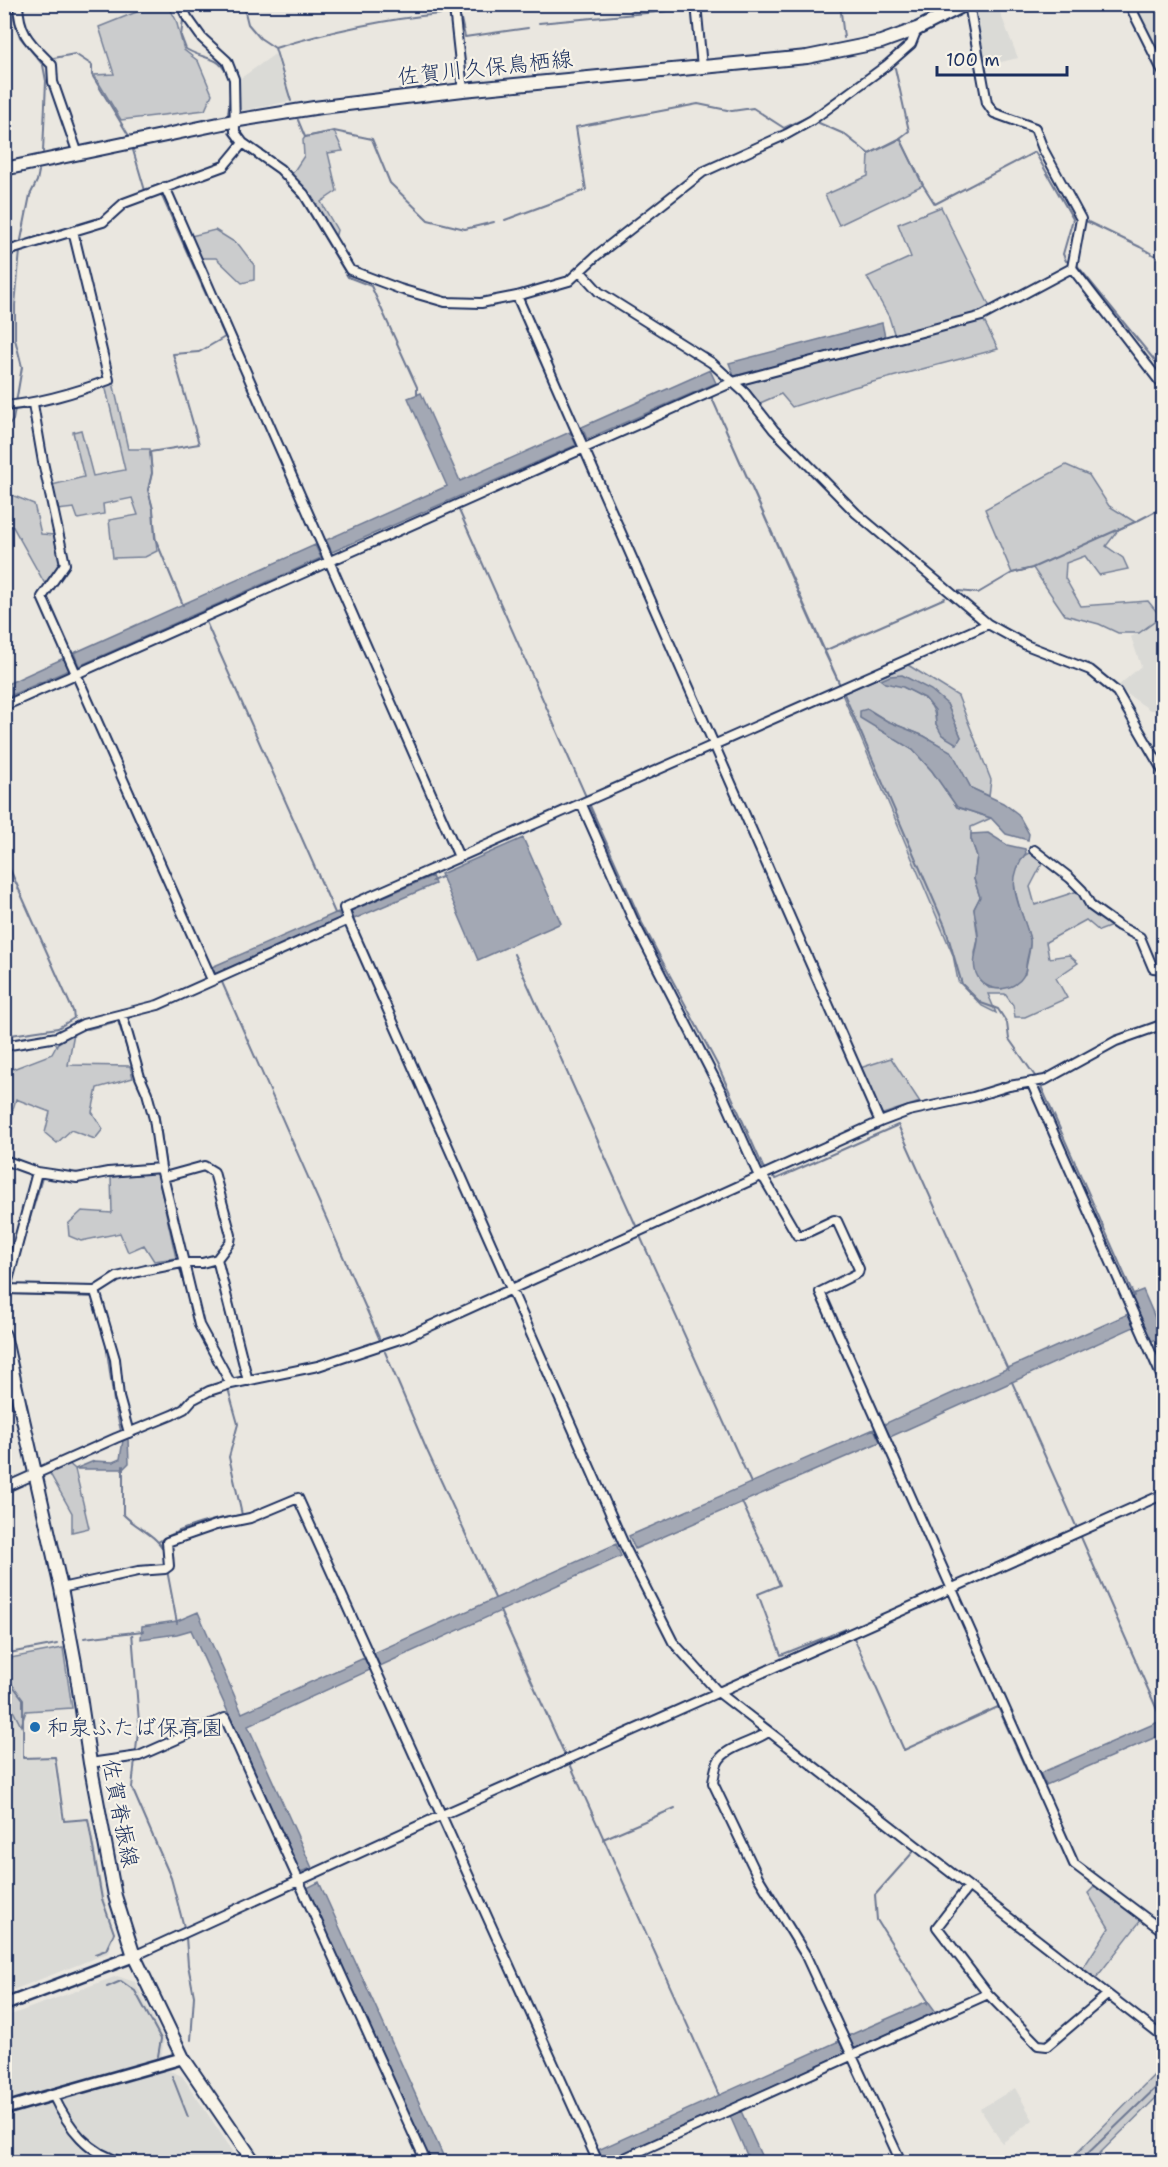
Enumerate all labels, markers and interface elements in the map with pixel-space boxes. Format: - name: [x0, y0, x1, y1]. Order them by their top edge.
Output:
- scale bar: [937, 39, 1068, 77]
- street label: 佐賀川久保鳥栖線: [396, 44, 574, 91]
- text: 100 m: [946, 48, 1000, 72]
- place label: 和泉ふたば保育園: [47, 1713, 223, 1742]
- marker: 和泉ふたば保育園: [28, 1720, 42, 1734]
- street label: 佐賀脊振線: [96, 1756, 145, 1870]

